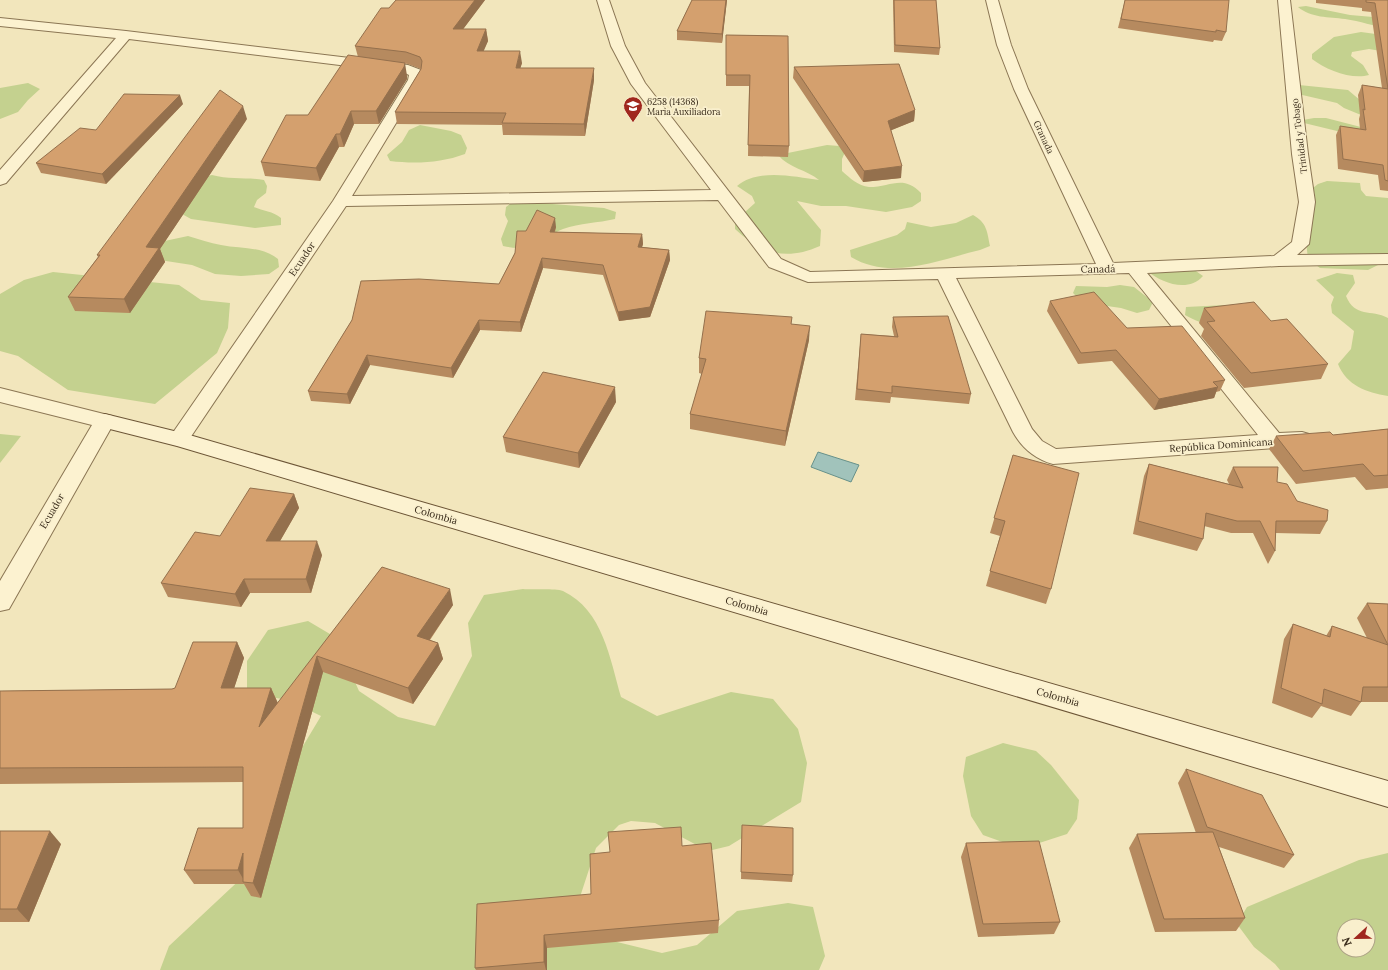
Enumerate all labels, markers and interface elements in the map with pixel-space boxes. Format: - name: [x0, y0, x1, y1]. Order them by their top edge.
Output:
- school or university icon: 6258 (14368) Maria Auxiliadora: [622, 95, 644, 123]
- place label: 6258 (14368) Maria Auxiliadora: [647, 96, 721, 117]
- street label: Trinidad y Tobago: [1289, 98, 1309, 174]
- street label: Granada: [1032, 119, 1057, 156]
- street label: Ecuador: [286, 239, 319, 279]
- street label: Canadá: [1081, 262, 1115, 276]
- street label: República Dominicana: [1169, 435, 1273, 455]
- street label: Ecuador: [37, 490, 68, 531]
- street label: Colombia: [413, 503, 459, 527]
- street label: Colombia: [724, 594, 770, 618]
- street label: Colombia: [1035, 685, 1081, 709]
- north arrow: [1336, 918, 1376, 958]
- text: N: [1338, 935, 1355, 948]

